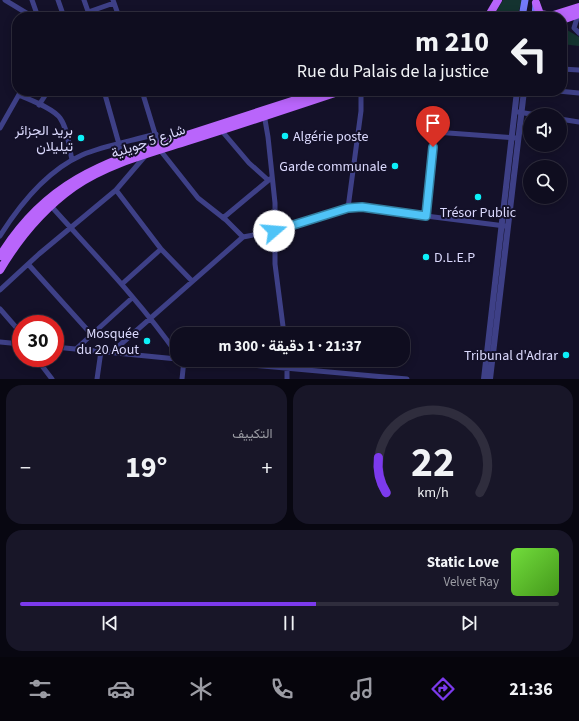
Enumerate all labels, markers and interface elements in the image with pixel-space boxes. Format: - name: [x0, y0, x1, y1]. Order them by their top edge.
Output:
- text: 210 m: [415, 22, 489, 62]
- icon: left: [503, 28, 555, 80]
- text: Rue du Palais de la justice: [297, 59, 489, 84]
- pin: [416, 106, 450, 147]
- map controls: [523, 108, 567, 204]
- button: sound: [523, 108, 567, 152]
- icon: arrive: [422, 112, 444, 134]
- street label: شارع 5 جويلية: [108, 120, 188, 164]
- place label: بريد الجزائر تيليلان: [14, 121, 73, 157]
- place label: Algérie poste: [293, 127, 368, 147]
- marker: Algérie poste: [280, 131, 290, 141]
- marker: بريد الجزائر تيليلان: [76, 133, 86, 143]
- place label: Garde communale: [279, 157, 387, 177]
- button: search: [523, 160, 567, 204]
- marker: Garde communale: [390, 161, 400, 171]
- marker: Trésor Public: [473, 192, 483, 202]
- place label: Trésor Public: [440, 203, 517, 223]
- position arrow: [253, 210, 295, 252]
- place label: D.L.E.P: [434, 248, 475, 268]
- marker: D.L.E.P: [421, 252, 431, 262]
- speed limit sign: 30: [12, 315, 64, 367]
- place label: Mosquée du 20 Aout: [77, 324, 139, 360]
- marker: Mosquée du 20 Aout: [142, 336, 152, 346]
- text: 21:37 · 1 دقيقة · 300 m: [218, 336, 362, 357]
- place label: Tribunal d'Adrar: [464, 346, 558, 366]
- marker: Tribunal d'Adrar: [561, 350, 571, 360]
- text: التكييف: [232, 425, 273, 443]
- text: 22: [411, 432, 455, 492]
- text: 19°: [125, 446, 168, 489]
- text: −: [20, 452, 31, 484]
- text: +: [262, 452, 272, 484]
- text: km/h: [417, 481, 449, 502]
- text: Static Love: [427, 552, 499, 573]
- text: Velvet Ray: [443, 573, 499, 591]
- icon: previous: [99, 612, 121, 634]
- icon: pause: [278, 612, 300, 634]
- icon: next: [458, 612, 480, 634]
- icon: filters: [26, 675, 54, 703]
- icon: car: [107, 675, 135, 703]
- icon: climate: [187, 675, 215, 703]
- icon: phone: [268, 675, 296, 703]
- icon: music: [348, 675, 376, 703]
- icon: directions: [429, 675, 457, 703]
- text: 21:36: [509, 677, 553, 702]

